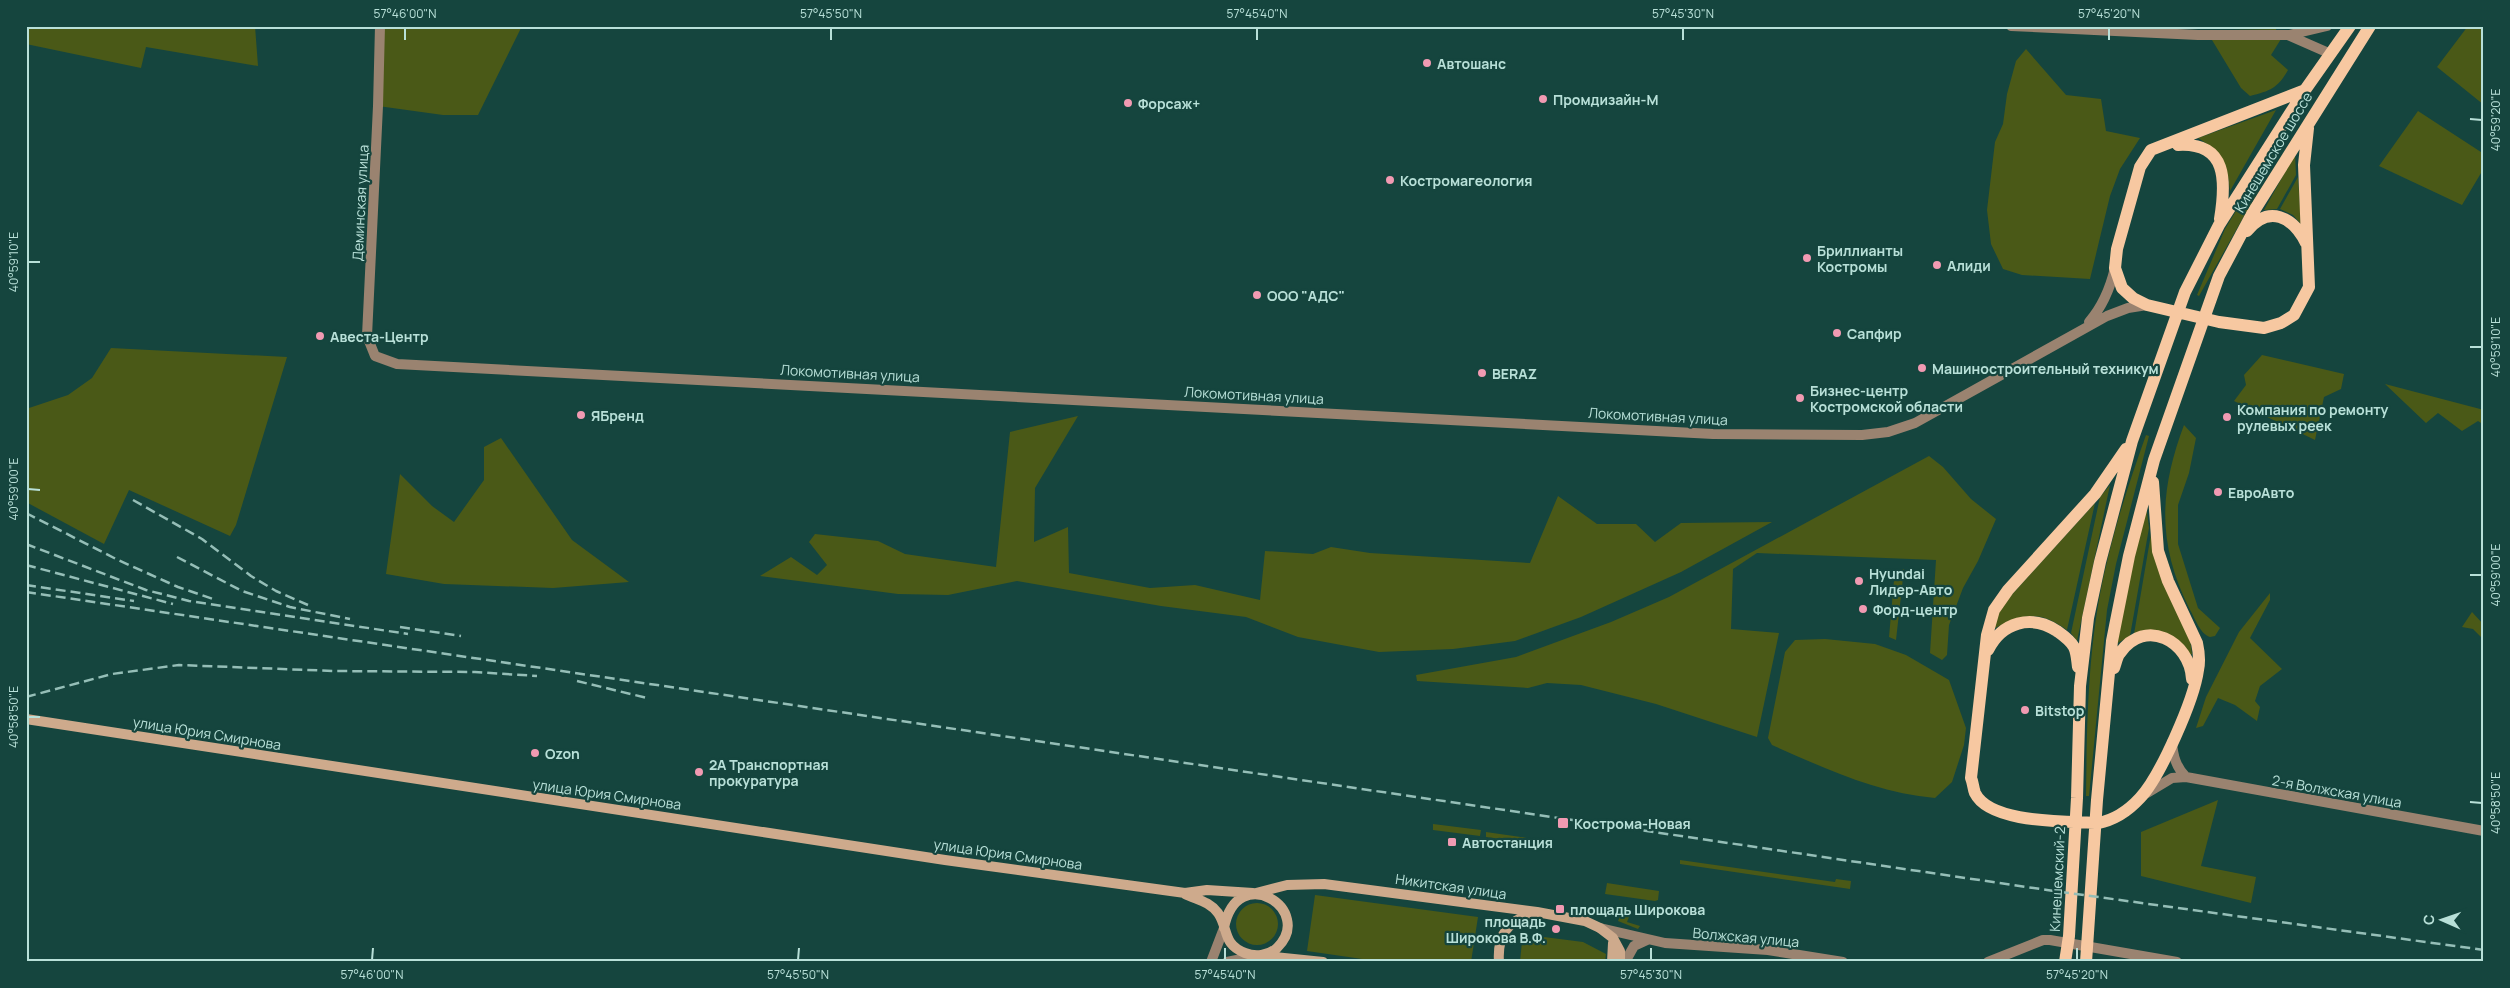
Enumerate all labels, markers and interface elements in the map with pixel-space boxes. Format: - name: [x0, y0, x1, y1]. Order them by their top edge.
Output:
- text: 57°46'00"N: [374, 5, 437, 22]
- text: 57°45'50"N: [800, 5, 862, 22]
- text: 57°45'40"N: [1227, 5, 1287, 22]
- text: 57°45'30"N: [1652, 5, 1714, 22]
- text: 57°45'20"N: [2078, 5, 2140, 22]
- place label: Автошанс: [1437, 54, 1506, 73]
- marker: Автошанс: [1421, 57, 1433, 69]
- street label: Кинешемское шоссе: [2230, 88, 2316, 216]
- text: 40°59'20"E: [2487, 89, 2504, 151]
- place label: Промдизайн-М: [1553, 90, 1658, 109]
- marker: Промдизайн-М: [1537, 93, 1549, 105]
- place label: Форсаж+: [1138, 94, 1200, 113]
- marker: Форсаж+: [1122, 97, 1134, 109]
- street label: Деминская улица: [347, 144, 373, 262]
- place label: Костромагеология: [1400, 171, 1532, 190]
- marker: Костромагеология: [1384, 174, 1396, 186]
- text: 40°59'10"E: [5, 232, 22, 292]
- place label: Бриллианты Костромы: [1817, 241, 1903, 276]
- marker: Бриллианты Костромы: [1801, 252, 1813, 264]
- place label: Алиди: [1947, 256, 1991, 275]
- marker: Алиди: [1931, 259, 1943, 271]
- place label: ООО "АДС": [1267, 286, 1345, 305]
- marker: ООО "АДС": [1251, 289, 1263, 301]
- text: 40°59'10"E: [2487, 317, 2504, 377]
- place label: Сапфир: [1847, 324, 1902, 343]
- place label: Авеста-Центр: [330, 327, 429, 346]
- marker: Сапфир: [1831, 327, 1843, 339]
- marker: Авеста-Центр: [314, 330, 326, 342]
- place label: Машиностроительный техникум: [1932, 359, 2159, 378]
- street label: Локомотивная улица: [780, 360, 920, 386]
- marker: Машиностроительный техникум: [1916, 362, 1928, 374]
- place label: BERAZ: [1492, 364, 1537, 383]
- marker: BERAZ: [1476, 367, 1488, 379]
- place label: Бизнес-центр Костромской области: [1810, 381, 1963, 416]
- street label: Локомотивная улица: [1184, 382, 1324, 408]
- marker: Бизнес-центр Костромской области: [1794, 392, 1806, 404]
- place label: Компания по ремонту рулевых реек: [2237, 400, 2389, 435]
- street label: Локомотивная улица: [1588, 403, 1728, 429]
- place label: ЯБренд: [591, 406, 644, 425]
- marker: ЯБренд: [575, 409, 587, 421]
- marker: Компания по ремонту рулевых реек: [2221, 411, 2233, 423]
- text: 40°59'00"E: [5, 457, 22, 520]
- place label: ЕвроАвто: [2228, 483, 2295, 502]
- marker: ЕвроАвто: [2212, 486, 2224, 498]
- text: 40°59'00"E: [2487, 543, 2504, 606]
- place label: Hyundai Лидер-Авто: [1869, 564, 1953, 599]
- marker: Hyundai Лидер-Авто: [1853, 575, 1865, 587]
- place label: Форд-центр: [1873, 600, 1958, 619]
- marker: Форд-центр: [1857, 603, 1869, 615]
- text: 40°58'50"E: [5, 686, 22, 748]
- place label: Bitstop: [2035, 701, 2085, 720]
- marker: Bitstop: [2019, 704, 2031, 716]
- street label: улица Юрия Смирнова: [132, 712, 282, 754]
- place label: Ozon: [545, 744, 580, 763]
- marker: Ozon: [529, 747, 541, 759]
- place label: 2А Транспортная прокуратура: [709, 755, 829, 790]
- marker: 2А Транспортная прокуратура: [693, 766, 705, 778]
- street label: 2-я Волжская улица: [2271, 770, 2403, 812]
- text: 40°58'50"E: [2487, 772, 2504, 834]
- street label: улица Юрия Смирнова: [532, 774, 682, 814]
- place label: Кострома-Новая: [1574, 814, 1691, 833]
- marker: Кострома-Новая: [1556, 816, 1570, 830]
- street label: Кинешемский-2: [2045, 826, 2069, 932]
- place label: Автостанция: [1462, 833, 1553, 852]
- street label: улица Юрия Смирнова: [933, 834, 1083, 874]
- marker: Автостанция: [1446, 836, 1458, 848]
- street label: Никитская улица: [1394, 869, 1508, 903]
- north arrow: [2418, 896, 2468, 946]
- place label: площадь Широкова: [1570, 900, 1705, 919]
- marker: площадь Широкова: [1554, 903, 1566, 915]
- place label: площадь Широкова В.Ф.: [1446, 912, 1546, 947]
- text: С: [2419, 914, 2438, 925]
- marker: площадь Широкова В.Ф.: [1550, 923, 1562, 935]
- street label: Волжская улица: [1692, 923, 1800, 951]
- text: 57°46'00"N: [341, 966, 404, 983]
- text: 57°45'50"N: [767, 966, 829, 983]
- text: 57°45'40"N: [1195, 966, 1255, 983]
- text: 57°45'30"N: [1620, 966, 1682, 983]
- text: 57°45'20"N: [2046, 966, 2108, 983]

